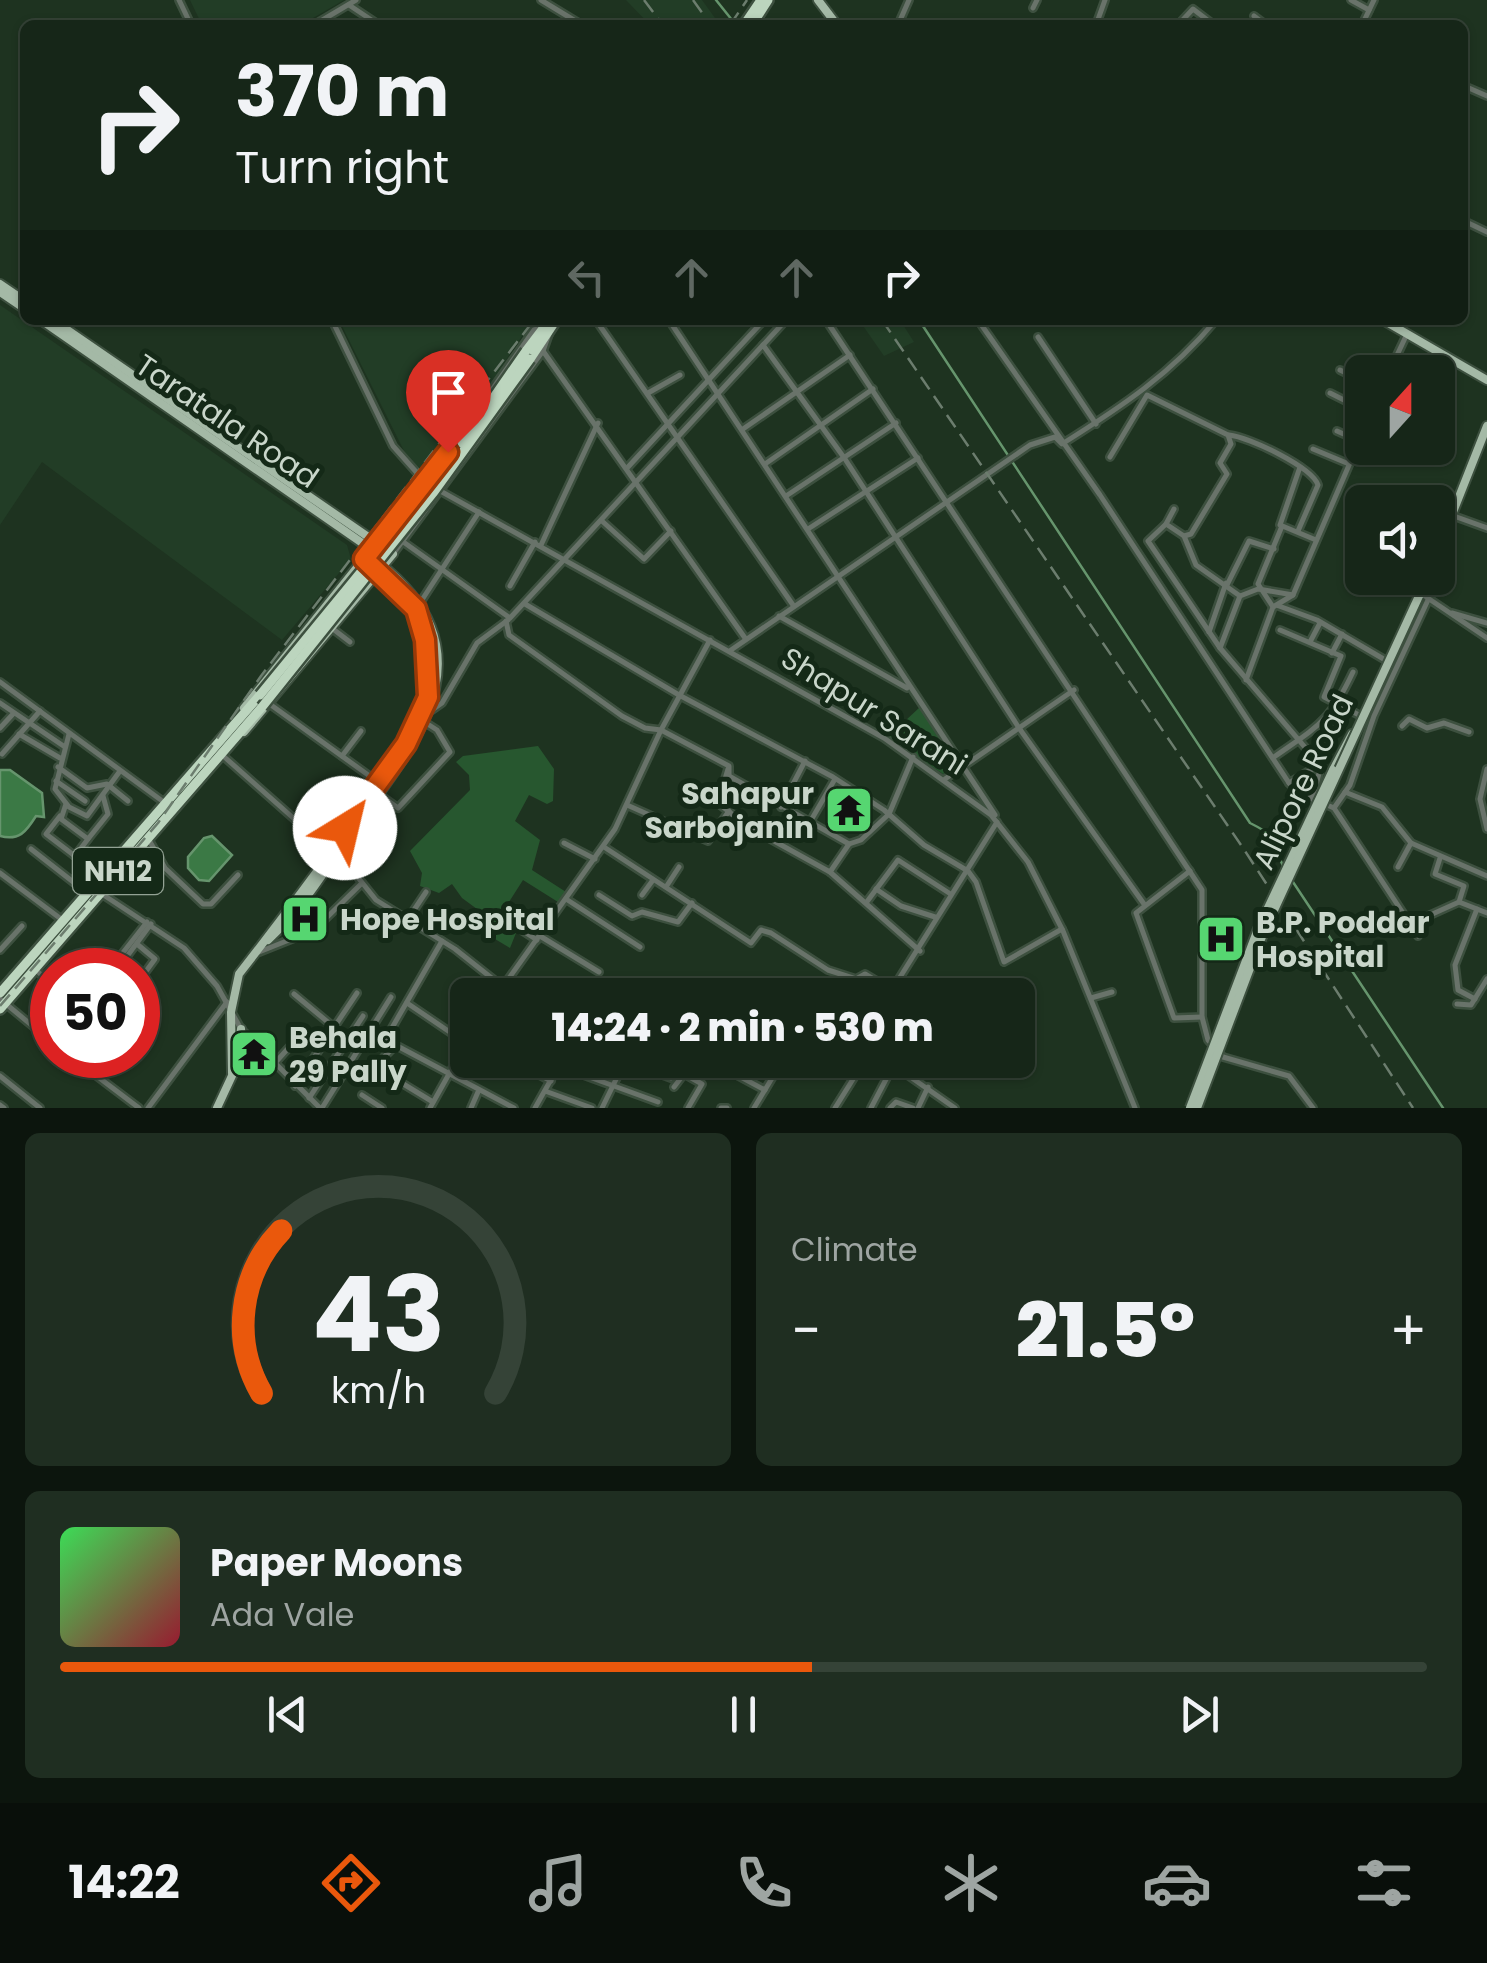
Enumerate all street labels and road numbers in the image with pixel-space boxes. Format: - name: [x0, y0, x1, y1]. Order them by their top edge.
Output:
- street label: Taratala Road: [127, 344, 327, 498]
- street label: Shapur Sarani: [773, 637, 975, 785]
- street label: Alipore Road: [1242, 687, 1364, 877]
- road number: NH12: [73, 848, 163, 894]

